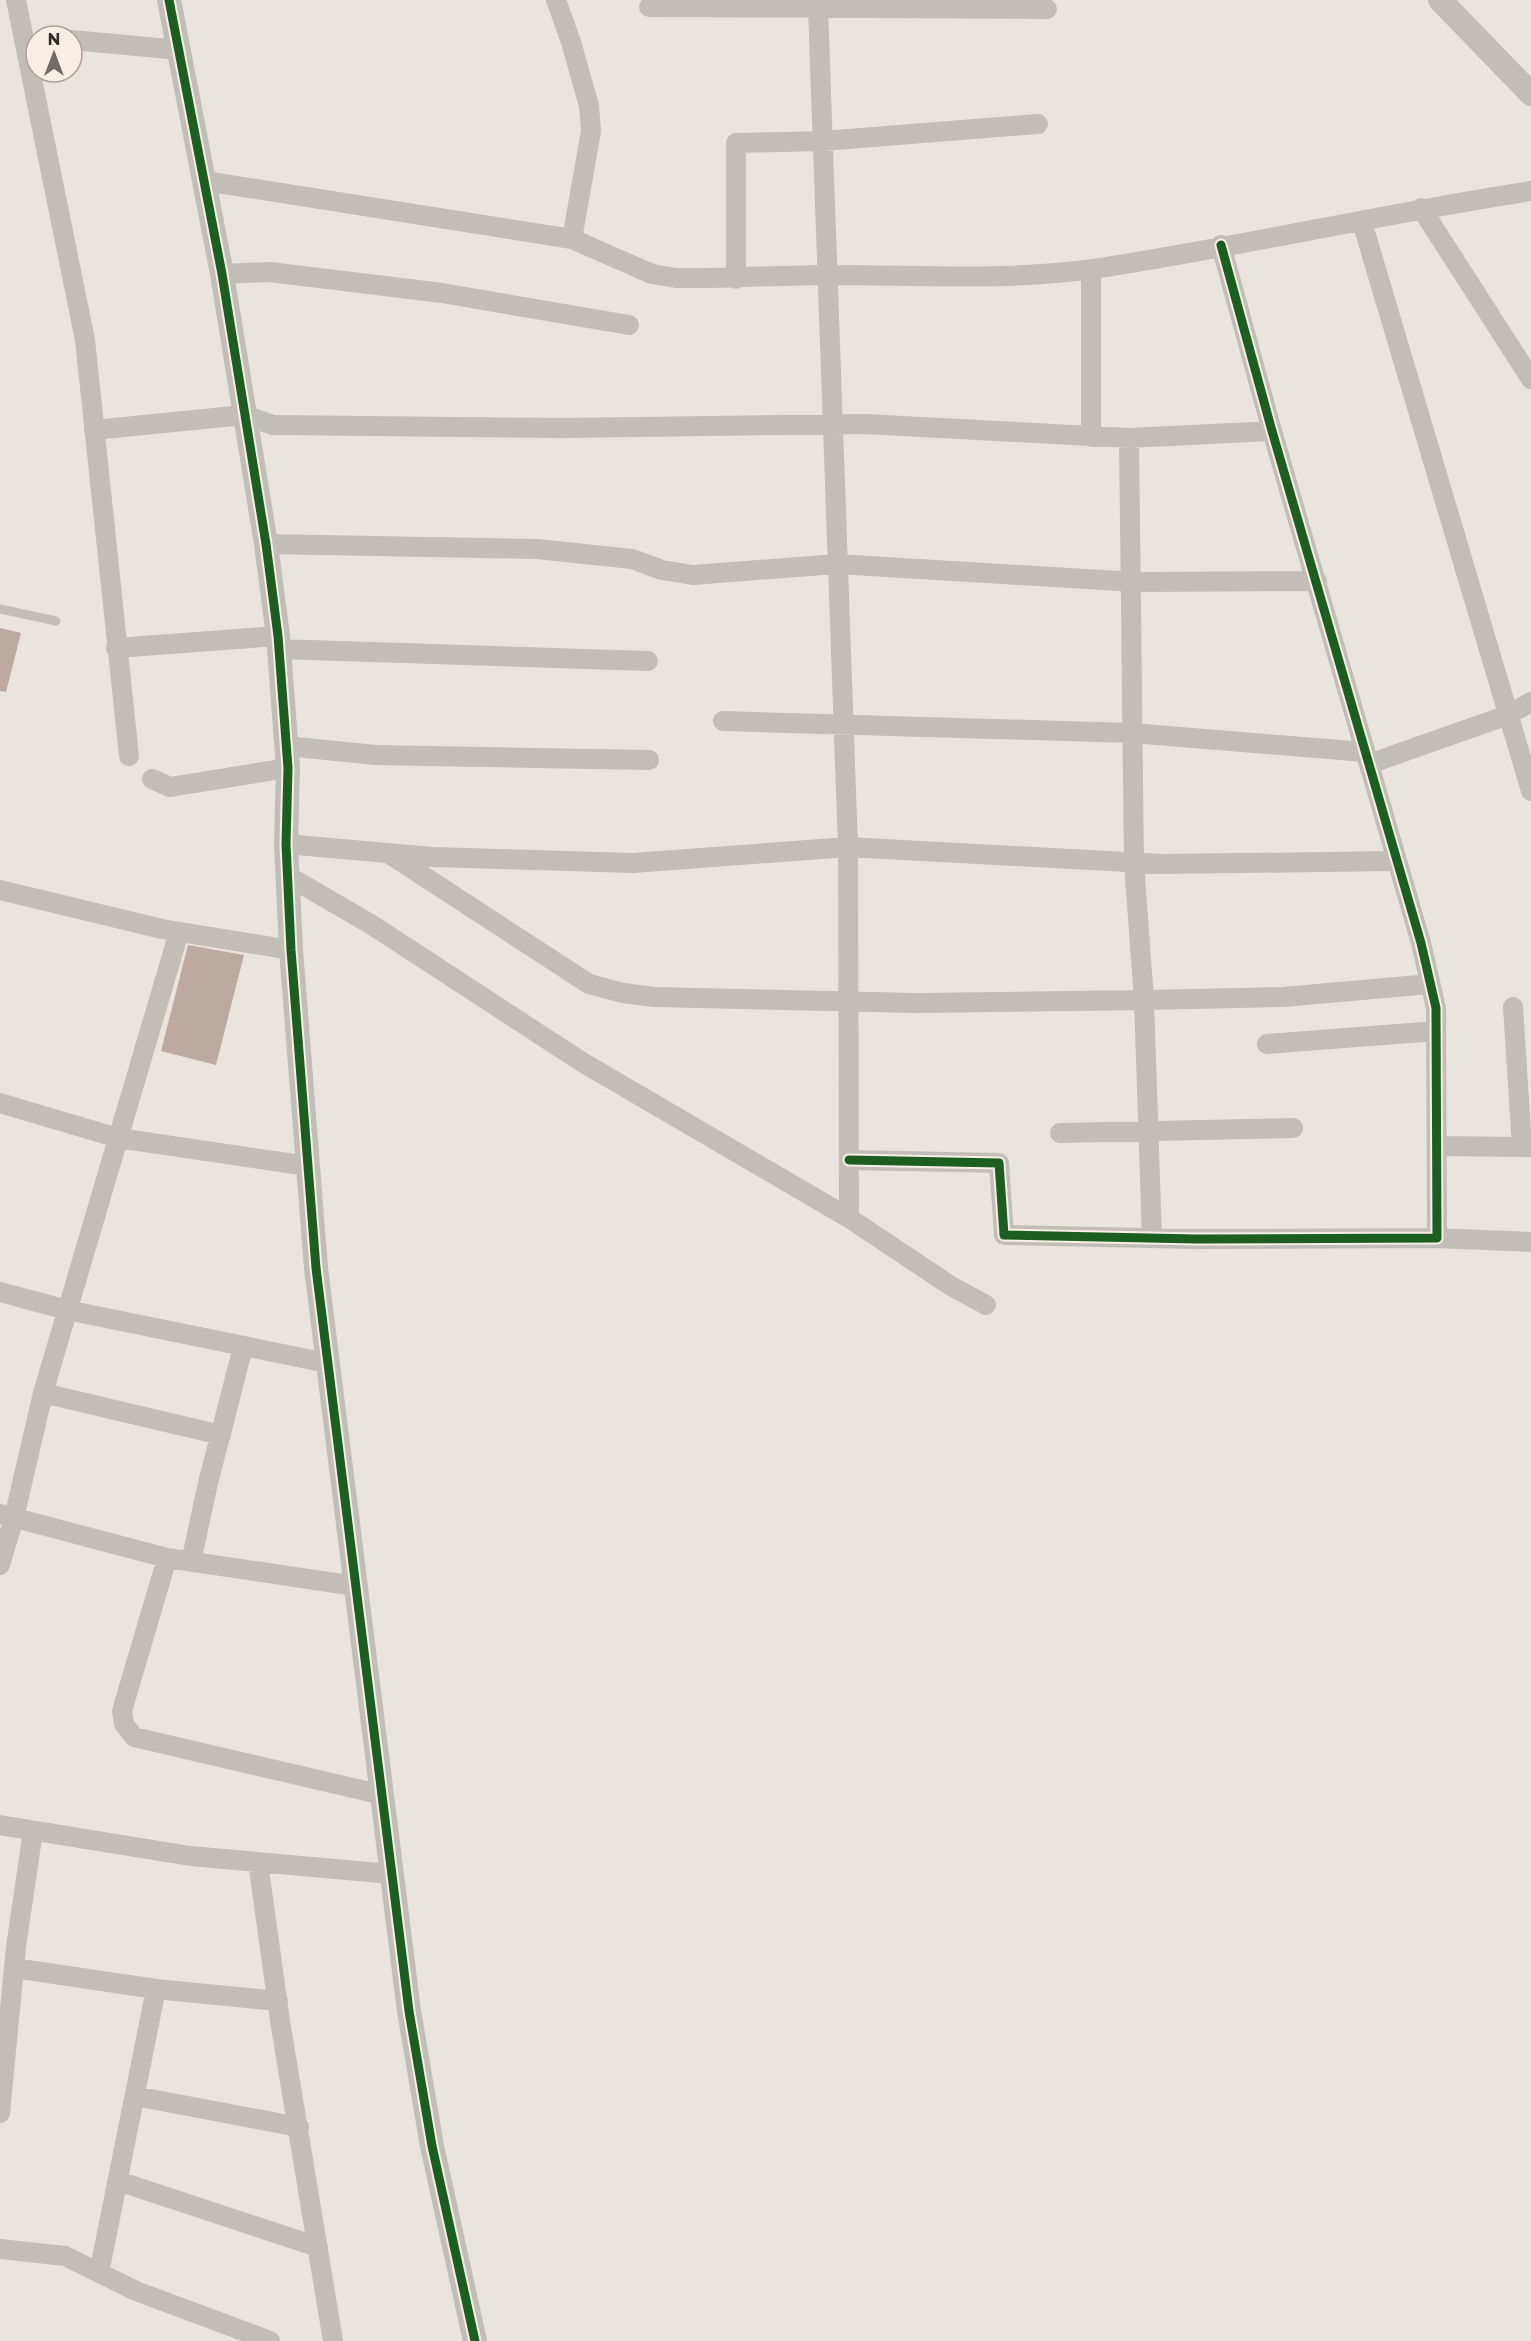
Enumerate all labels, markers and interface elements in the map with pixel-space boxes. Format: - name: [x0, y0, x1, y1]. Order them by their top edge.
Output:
- north arrow: [24, 24, 84, 84]
- text: N: [48, 30, 60, 49]

